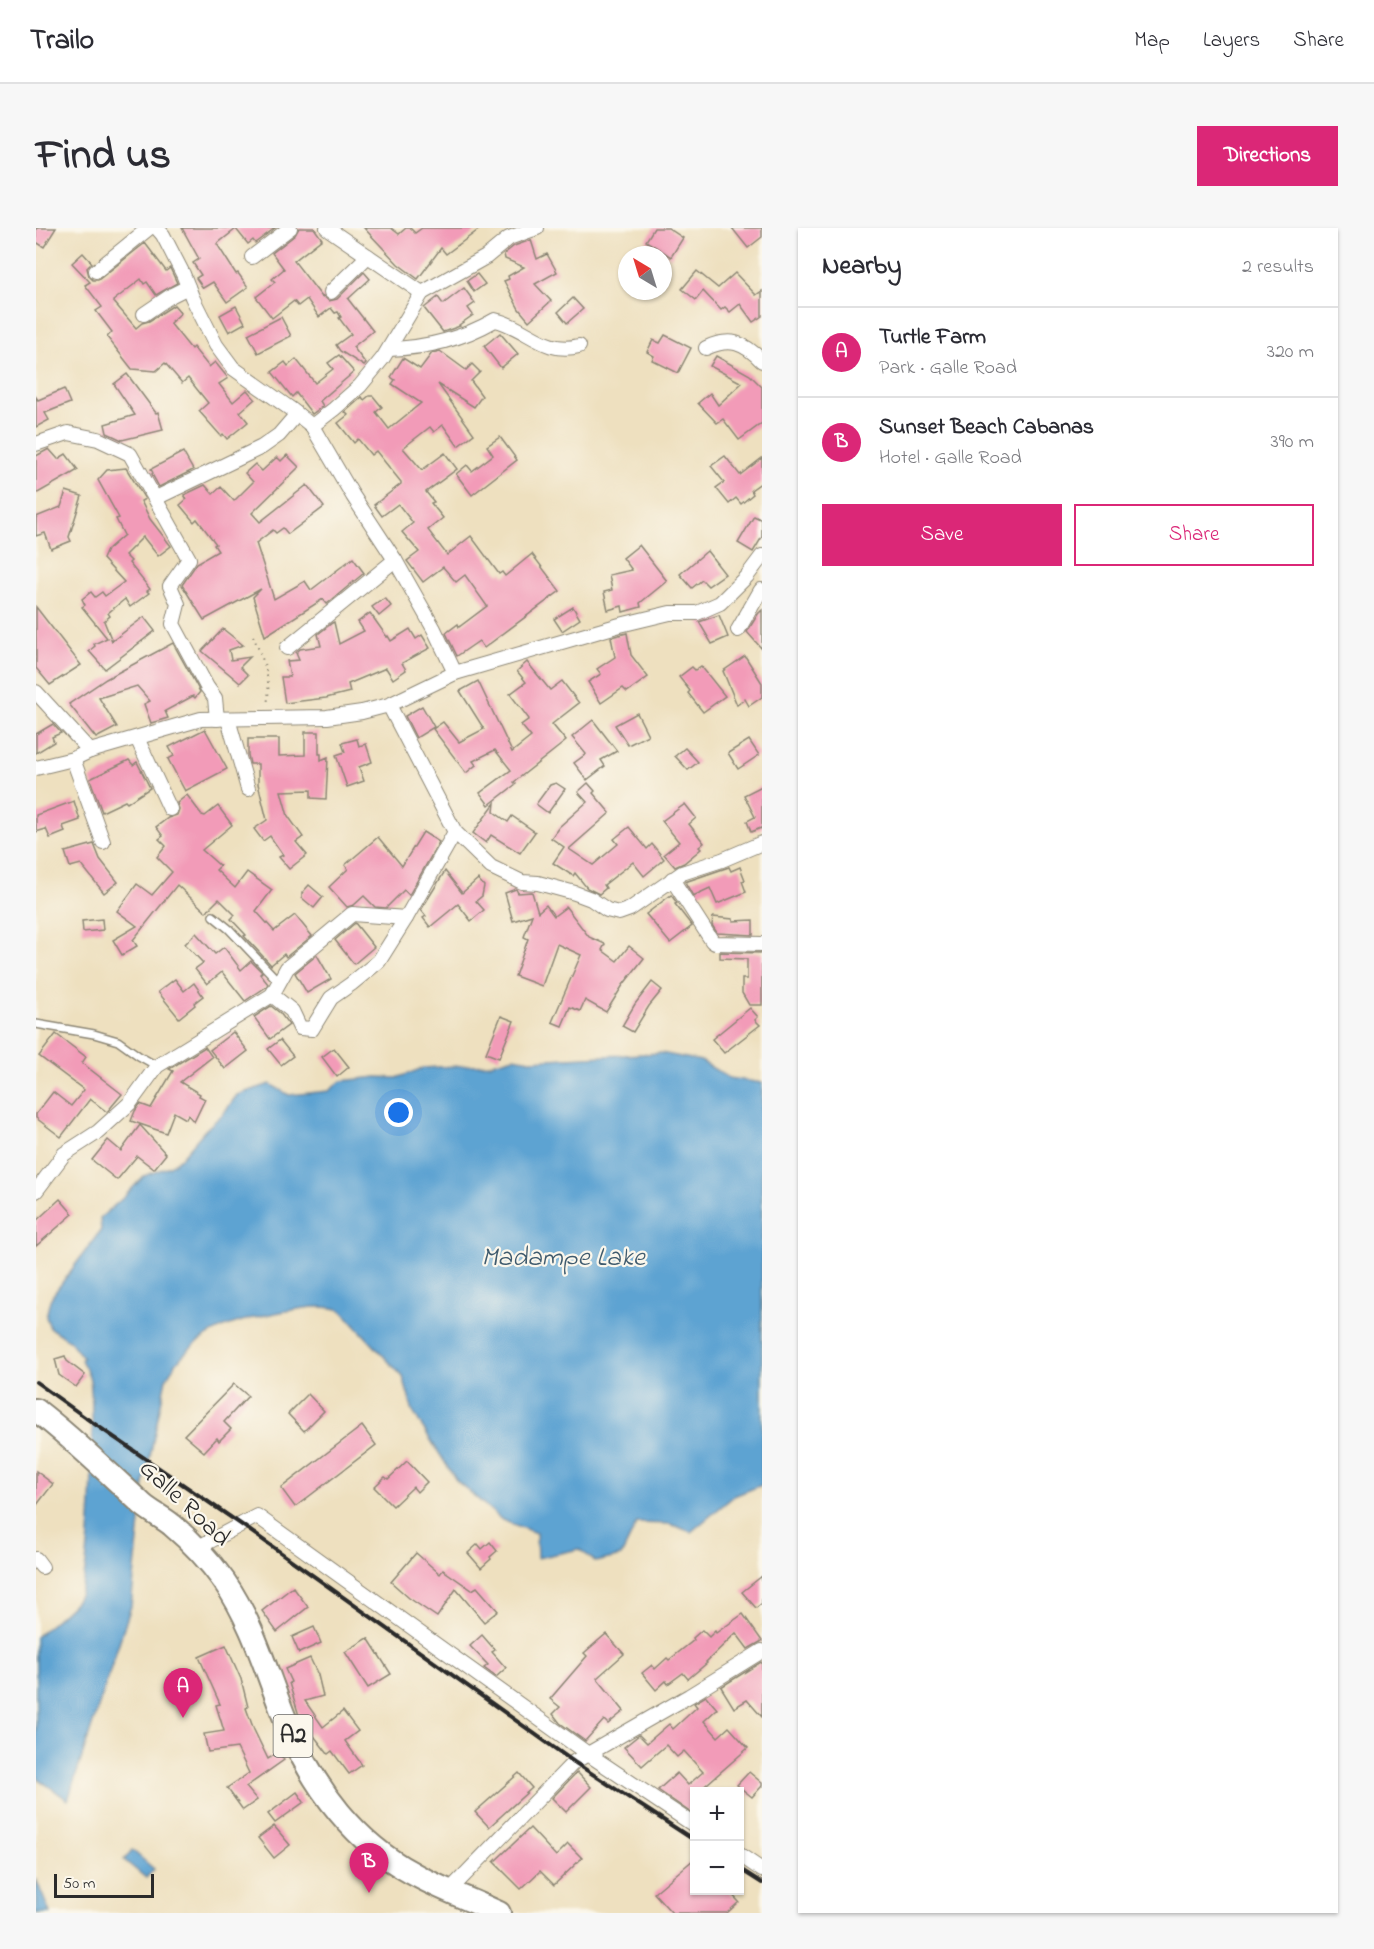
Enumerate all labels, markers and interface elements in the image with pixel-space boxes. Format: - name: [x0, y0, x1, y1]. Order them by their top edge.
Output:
- text: Trailo: [30, 21, 94, 62]
- text: Map: [1134, 26, 1170, 56]
- text: Layers: [1203, 26, 1260, 56]
- text: Share: [1293, 26, 1344, 56]
- text: Find us: [36, 126, 171, 187]
- button: Directions: [1197, 126, 1338, 186]
- north arrow: [618, 246, 672, 300]
- text: Nearby: [822, 248, 901, 286]
- text: 2 results: [1242, 253, 1314, 282]
- text: Turtle Farm: [879, 322, 986, 354]
- text: A: [835, 338, 848, 367]
- text: 320 m: [1267, 338, 1314, 367]
- text: Park · Galle Road: [879, 354, 1017, 383]
- text: Sunset Beach Cabanas: [879, 412, 1094, 444]
- text: B: [835, 428, 848, 457]
- text: 390 m: [1271, 428, 1314, 457]
- text: Hotel · Galle Road: [879, 444, 1022, 473]
- button: Save: [822, 504, 1062, 566]
- button: Share: [1074, 504, 1314, 566]
- your location: [384, 1098, 413, 1127]
- water label: Madampe Lake: [481, 1239, 647, 1278]
- street label: Galle Road: [129, 1451, 239, 1557]
- pin: A: [164, 1668, 202, 1718]
- road number: A2: [274, 1715, 312, 1757]
- map controls: [690, 1787, 744, 1895]
- button: +: [690, 1787, 744, 1841]
- button: −: [690, 1841, 744, 1895]
- pin: B: [350, 1844, 388, 1893]
- scale bar: [54, 1871, 154, 1898]
- text: 50 m: [63, 1872, 95, 1896]

